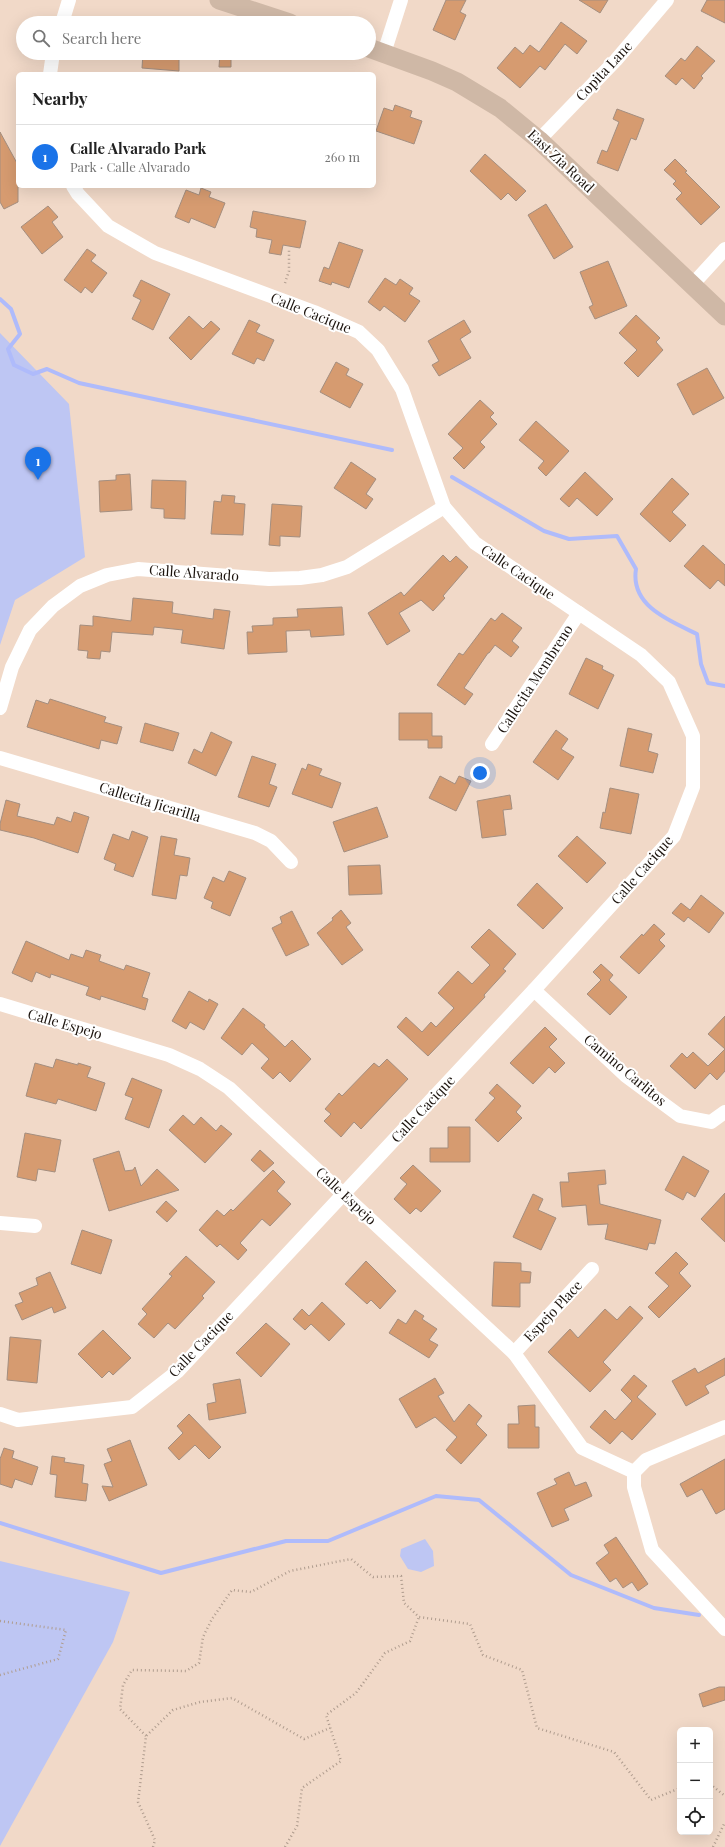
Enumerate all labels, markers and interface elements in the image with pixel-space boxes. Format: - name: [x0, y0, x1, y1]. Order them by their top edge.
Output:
- search box: [16, 16, 376, 60]
- icon: search: [30, 27, 52, 49]
- text: Search here: [62, 28, 141, 48]
- street label: Copita Lane: [571, 37, 636, 105]
- text: Nearby: [32, 87, 87, 109]
- street label: East Zia Road: [524, 125, 599, 196]
- text: Calle Alvarado Park: [70, 138, 206, 158]
- text: 1: [43, 148, 47, 165]
- text: 260 m: [324, 148, 360, 165]
- text: Park · Calle Alvarado: [70, 158, 190, 175]
- street label: Calle Cacique: [268, 288, 354, 337]
- pin: 1: [25, 447, 51, 480]
- street label: Calle Cacique: [477, 540, 559, 603]
- street label: Calle Alvarado: [148, 560, 240, 585]
- street label: Callecita Membreno: [492, 620, 577, 737]
- your location: [470, 763, 490, 783]
- street label: Callecita Jicarilla: [97, 777, 203, 826]
- street label: Calle Cacique: [606, 831, 677, 908]
- street label: Calle Espejo: [26, 1004, 105, 1043]
- street label: Camino Carlitos: [580, 1029, 671, 1110]
- street label: Calle Cacique: [386, 1071, 459, 1146]
- street label: Calle Espejo: [312, 1163, 381, 1229]
- street label: Espejo Place: [519, 1276, 586, 1346]
- street label: Calle Cacique: [164, 1306, 237, 1381]
- map controls: [677, 1727, 713, 1835]
- button: +: [677, 1727, 713, 1763]
- button: −: [677, 1763, 713, 1799]
- button: locate: [677, 1799, 713, 1835]

